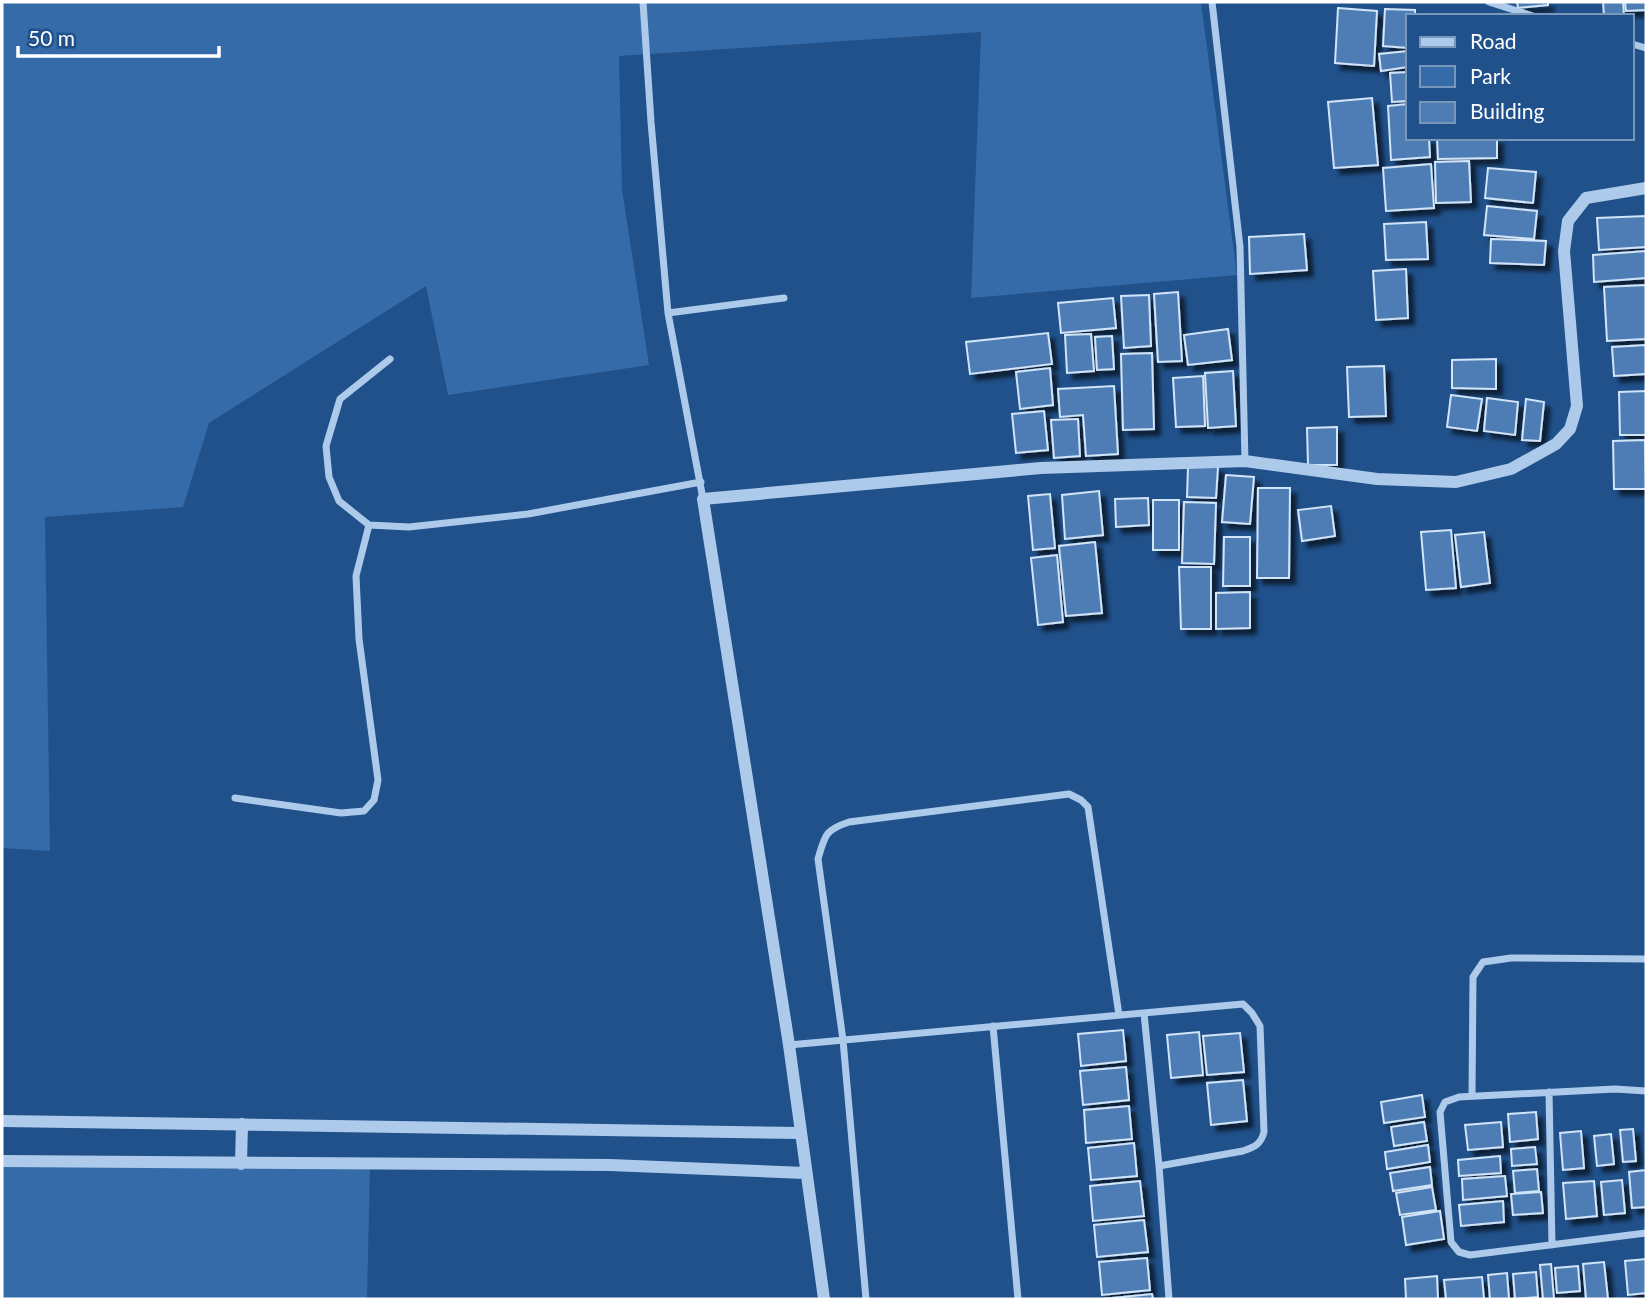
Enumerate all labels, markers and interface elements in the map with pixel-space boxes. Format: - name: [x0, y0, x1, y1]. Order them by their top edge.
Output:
- scale bar: [18, 14, 219, 58]
- legend: [1406, 14, 1634, 140]
- text: 50 m: [28, 25, 75, 50]
- text: Road: [1470, 28, 1517, 53]
- text: Park: [1470, 63, 1511, 88]
- text: Building: [1470, 98, 1545, 123]

